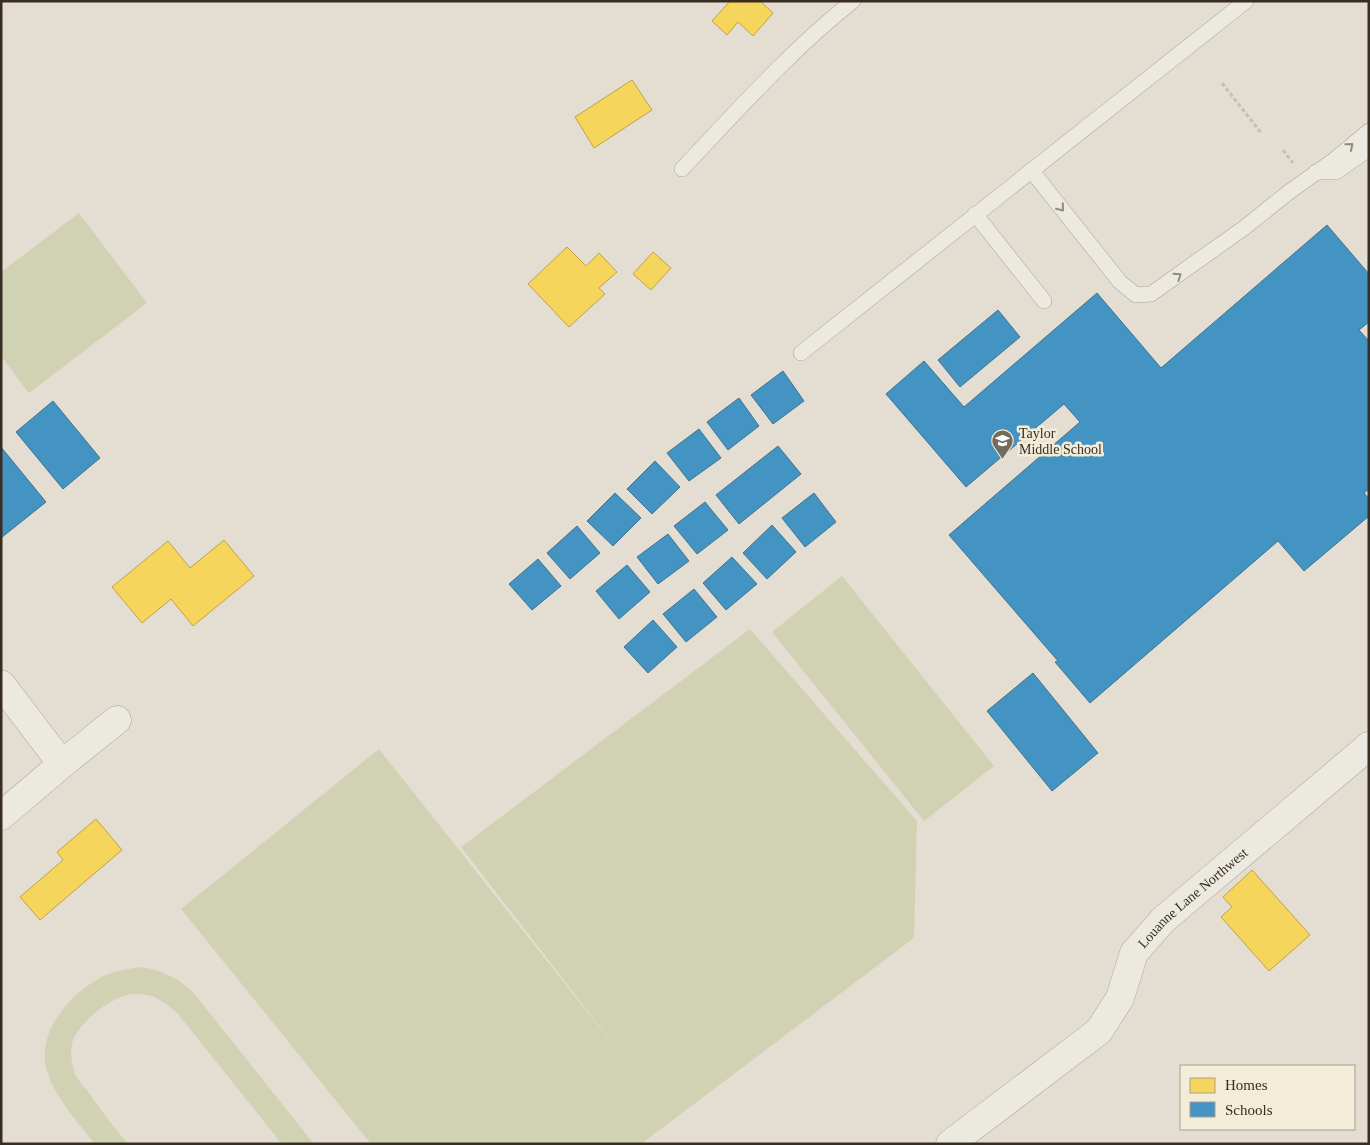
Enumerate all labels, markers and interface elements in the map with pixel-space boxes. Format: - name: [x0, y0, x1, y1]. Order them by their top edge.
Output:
- one-way arrow: [1344, 144, 1353, 152]
- one-way arrow: [1056, 202, 1064, 211]
- one-way arrow: [1173, 272, 1182, 282]
- place label: Taylor Middle School: [1019, 426, 1102, 457]
- school or university icon: Taylor Middle School: [991, 429, 1015, 460]
- street label: Louanne Lane Northwest: [1135, 845, 1251, 951]
- legend: [1180, 1065, 1355, 1130]
- text: Homes: [1225, 1077, 1268, 1093]
- text: Schools: [1225, 1102, 1273, 1118]

